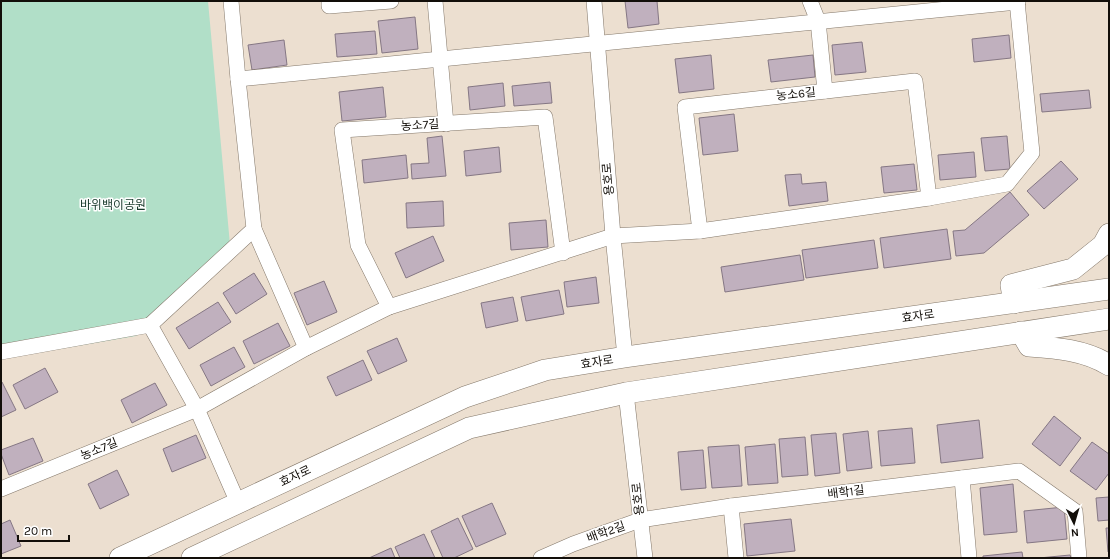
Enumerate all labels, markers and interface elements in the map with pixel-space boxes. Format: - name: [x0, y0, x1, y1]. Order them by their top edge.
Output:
- street label: 농소6길: [775, 85, 817, 103]
- street label: 농소7길: [400, 117, 440, 133]
- street label: 용호로: [600, 162, 616, 196]
- park label: 바위백이공원: [80, 198, 146, 212]
- street label: 효자로: [901, 307, 935, 325]
- street label: 효자로: [580, 352, 614, 372]
- street label: 농소7길: [78, 435, 120, 463]
- street label: 효자로: [277, 463, 313, 489]
- street label: 용호로: [629, 482, 647, 516]
- street label: 배학1길: [827, 483, 865, 501]
- north arrow: [1054, 503, 1094, 543]
- scale bar: [18, 517, 69, 543]
- street label: 배학2길: [585, 519, 627, 545]
- text: 20 m: [24, 524, 52, 538]
- text: N: [1070, 526, 1079, 539]

